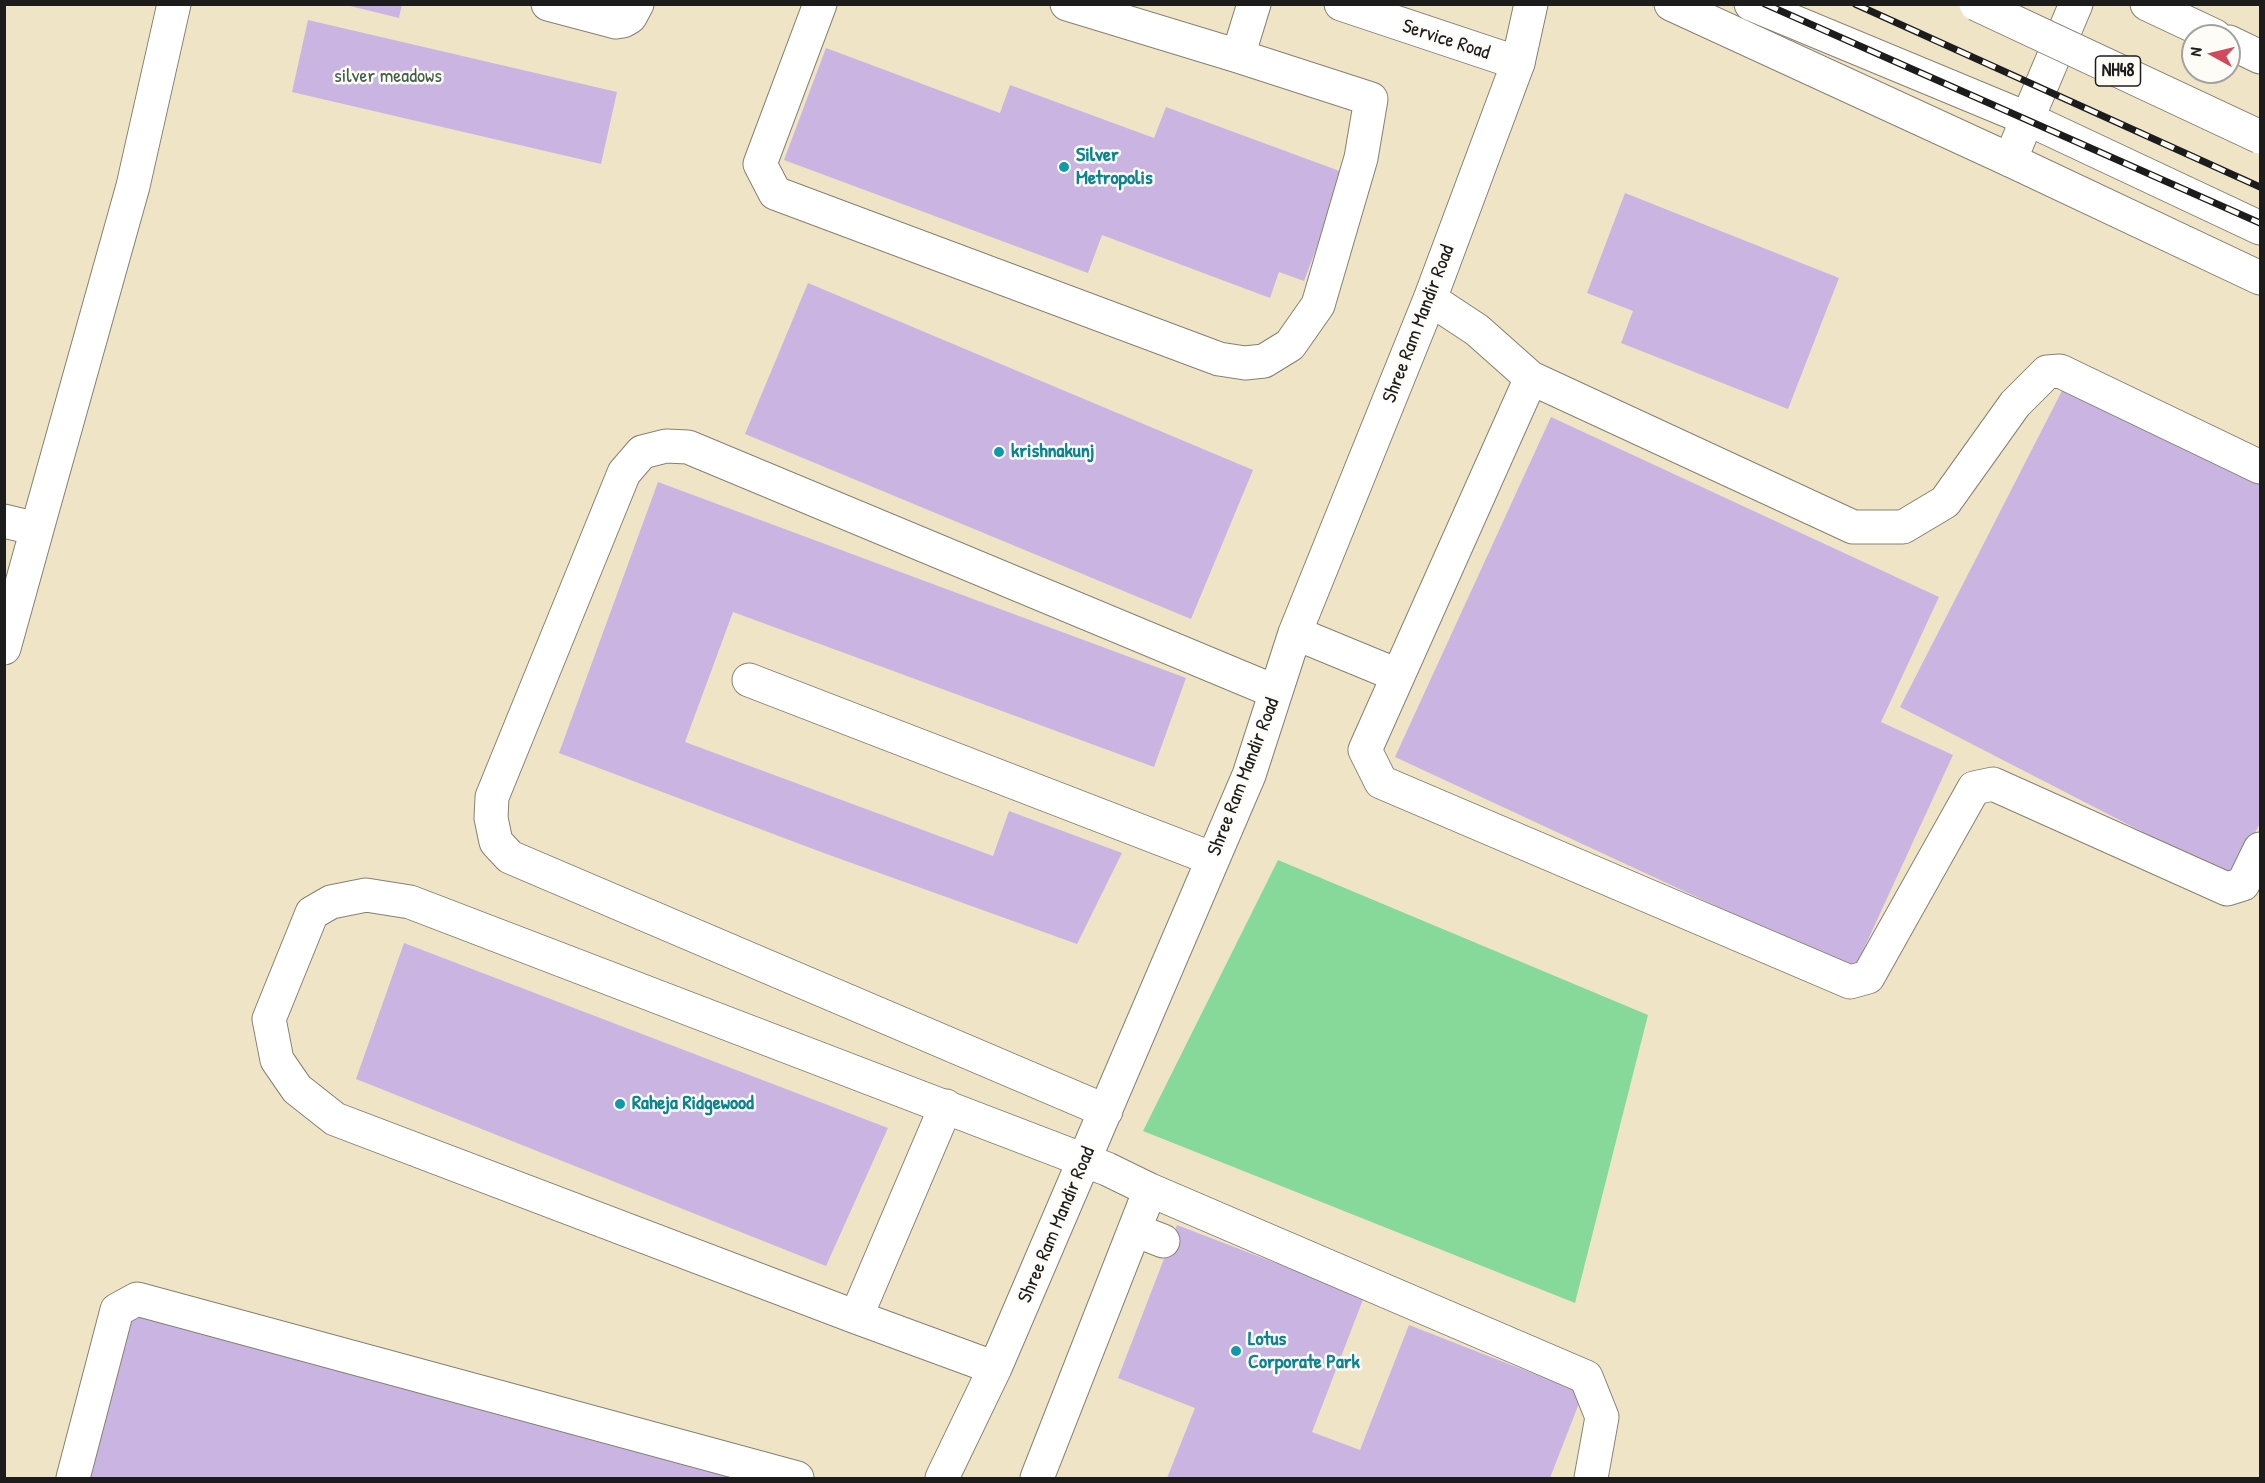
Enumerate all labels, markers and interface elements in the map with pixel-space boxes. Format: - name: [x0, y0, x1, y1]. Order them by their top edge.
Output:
- street label: Service Road: [1399, 15, 1493, 65]
- north arrow: [2181, 24, 2241, 84]
- text: N: [2184, 46, 2207, 58]
- road number: NH48: [2096, 56, 2140, 86]
- park label: silver meadows: [334, 65, 442, 89]
- place label: Silver Metropolis: [1076, 144, 1153, 191]
- marker: Silver Metropolis: [1057, 160, 1071, 174]
- street label: Shree Ram Mandir Road: [1378, 242, 1460, 406]
- place label: krishnakunj: [1011, 440, 1094, 464]
- marker: krishnakunj: [992, 445, 1006, 459]
- street label: Shree Ram Mandir Road: [1203, 695, 1285, 859]
- place label: Raheja Ridgewood: [632, 1092, 754, 1116]
- marker: Raheja Ridgewood: [613, 1097, 627, 1111]
- street label: Shree Ram Mandir Road: [1013, 1143, 1101, 1307]
- place label: Lotus Corporate Park: [1248, 1328, 1360, 1375]
- marker: Lotus Corporate Park: [1229, 1344, 1243, 1358]

